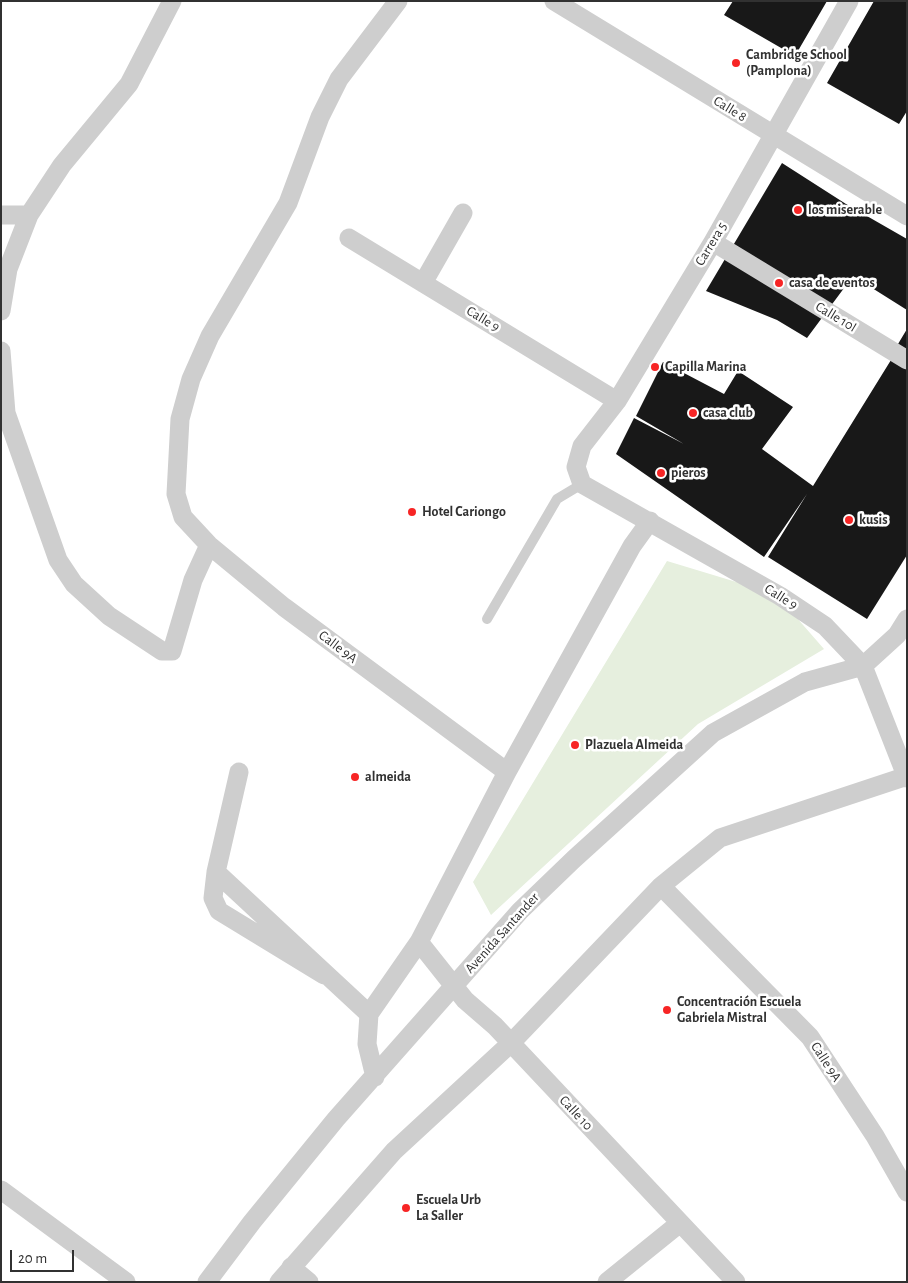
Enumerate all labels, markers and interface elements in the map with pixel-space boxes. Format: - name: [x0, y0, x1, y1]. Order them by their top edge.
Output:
- place label: Cambridge School (Pamplona): [746, 47, 847, 80]
- marker: Cambridge School (Pamplona): [730, 57, 742, 69]
- street label: Calle 8: [710, 93, 750, 125]
- place label: los miserable: [808, 202, 882, 218]
- marker: los miserable: [792, 204, 804, 216]
- street label: Carrera 5: [691, 219, 731, 269]
- place label: casa de eventos: [789, 275, 875, 291]
- marker: casa de eventos: [773, 277, 785, 289]
- street label: Calle 10I: [812, 298, 860, 336]
- street label: Calle 9: [463, 303, 503, 335]
- place label: Capilla Marina: [665, 359, 746, 375]
- marker: Capilla Marina: [649, 361, 661, 373]
- place label: casa club: [703, 405, 753, 421]
- marker: casa club: [687, 407, 699, 419]
- place label: pieros: [671, 465, 706, 481]
- marker: pieros: [655, 467, 667, 479]
- place label: Hotel Cariongo: [422, 504, 506, 520]
- marker: Hotel Cariongo: [406, 506, 418, 518]
- place label: kusis: [859, 512, 888, 528]
- marker: kusis: [843, 514, 855, 526]
- street label: Calle 9: [761, 580, 801, 614]
- street label: Calle 9A: [315, 627, 361, 667]
- place label: Plazuela Almeida: [585, 737, 683, 753]
- marker: Plazuela Almeida: [569, 739, 581, 751]
- place label: almeida: [365, 769, 411, 785]
- marker: almeida: [349, 771, 361, 783]
- street label: Avenida Santander: [461, 889, 543, 977]
- place label: Concentración Escuela Gabriela Mistral: [677, 994, 801, 1026]
- marker: Concentración Escuela Gabriela Mistral: [661, 1004, 673, 1016]
- street label: Calle 9A: [807, 1039, 845, 1085]
- street label: Calle 10: [556, 1092, 596, 1134]
- place label: Escuela Urb La Saller: [416, 1192, 481, 1224]
- marker: Escuela Urb La Saller: [400, 1202, 412, 1214]
- scale bar: [12, 1240, 76, 1272]
- text: 20 m: [18, 1251, 47, 1266]

